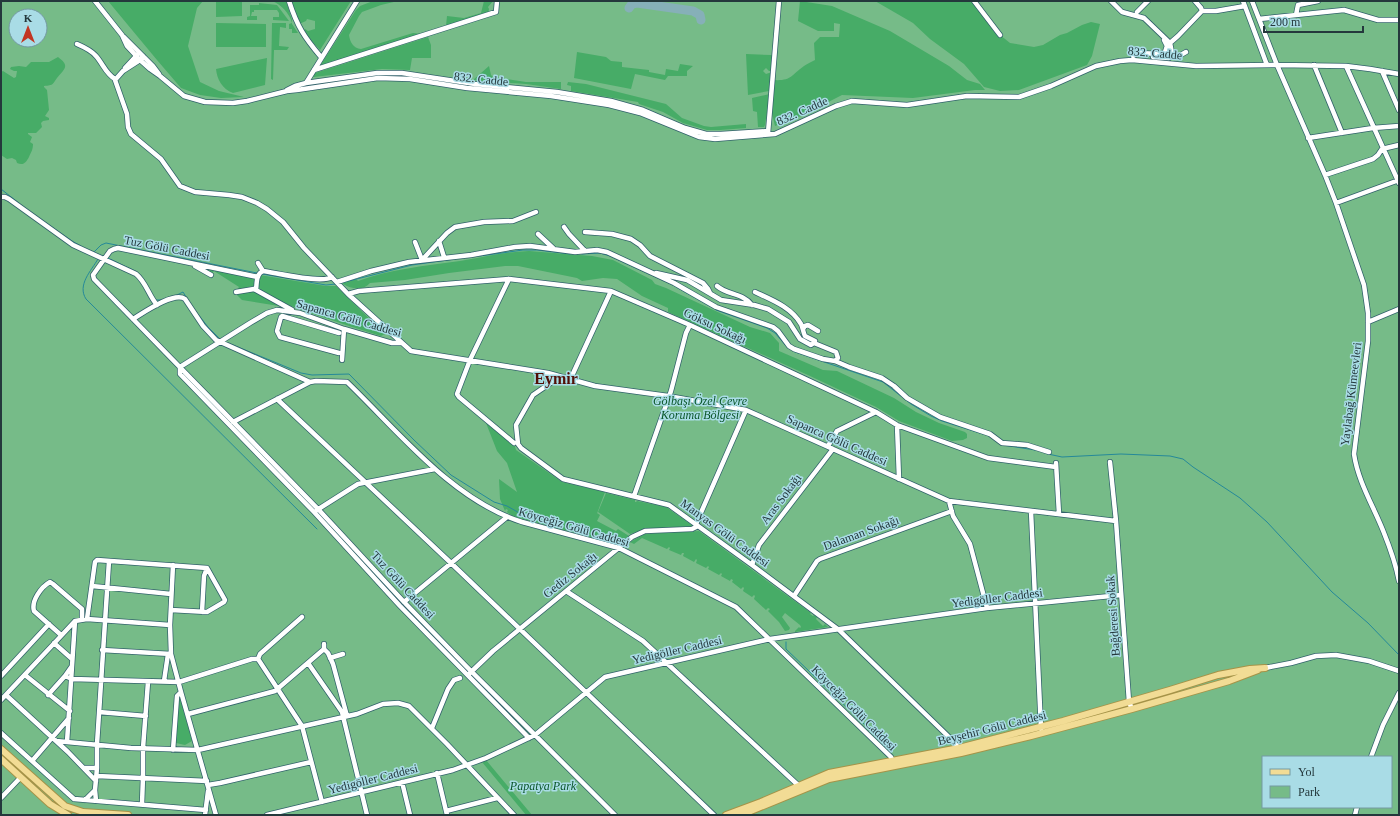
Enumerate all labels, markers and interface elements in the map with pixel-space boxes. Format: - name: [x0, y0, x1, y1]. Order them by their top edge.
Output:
- north arrow: [8, 8, 48, 48]
- scale bar: [1264, 8, 1363, 34]
- text: K: [24, 12, 33, 24]
- text: 200 m: [1270, 15, 1301, 29]
- street label: 832. Cadde: [1127, 44, 1183, 62]
- street label: 832. Cadde: [453, 69, 509, 89]
- street label: 832. Cadde: [774, 93, 830, 129]
- street label: Tuz Gölü Caddesi: [123, 233, 212, 263]
- street label: Sapanca Gölü Caddesi: [295, 296, 404, 340]
- street label: Göksu Sokağı: [681, 305, 749, 347]
- street label: Yaylabağ Kümeevleri: [1338, 341, 1364, 447]
- district label: Eymir: [534, 370, 578, 388]
- park label: Gölbaşı Özel Çevre Koruma Bölgesi: [653, 393, 748, 422]
- street label: Sapanca Gölü Caddesi: [785, 412, 890, 469]
- street label: Aras Sokağı: [758, 471, 805, 527]
- street label: Manyas Gölü Caddesi: [678, 496, 773, 570]
- street label: Köyceğiz Gölü Caddesi: [517, 504, 632, 550]
- street label: Dalaman Sokağı: [821, 513, 901, 553]
- street label: Tuz Gölü Caddesi: [368, 548, 438, 622]
- street label: Gediz Sokağı: [540, 549, 600, 601]
- street label: Bağderesi Sokak: [1103, 575, 1123, 657]
- street label: Yedigöller Caddesi: [951, 585, 1044, 611]
- street label: Yedigöller Caddesi: [631, 633, 724, 667]
- street label: Köyceğiz Gölü Caddesi: [809, 663, 900, 754]
- street label: Beyşehir Gölü Caddesi: [936, 708, 1048, 748]
- legend: [1262, 756, 1392, 808]
- street label: Yedigöller Caddesi: [327, 761, 420, 797]
- text: Yol: [1298, 765, 1315, 779]
- park label: Papatya Park: [509, 779, 577, 793]
- text: Park: [1298, 785, 1320, 799]

